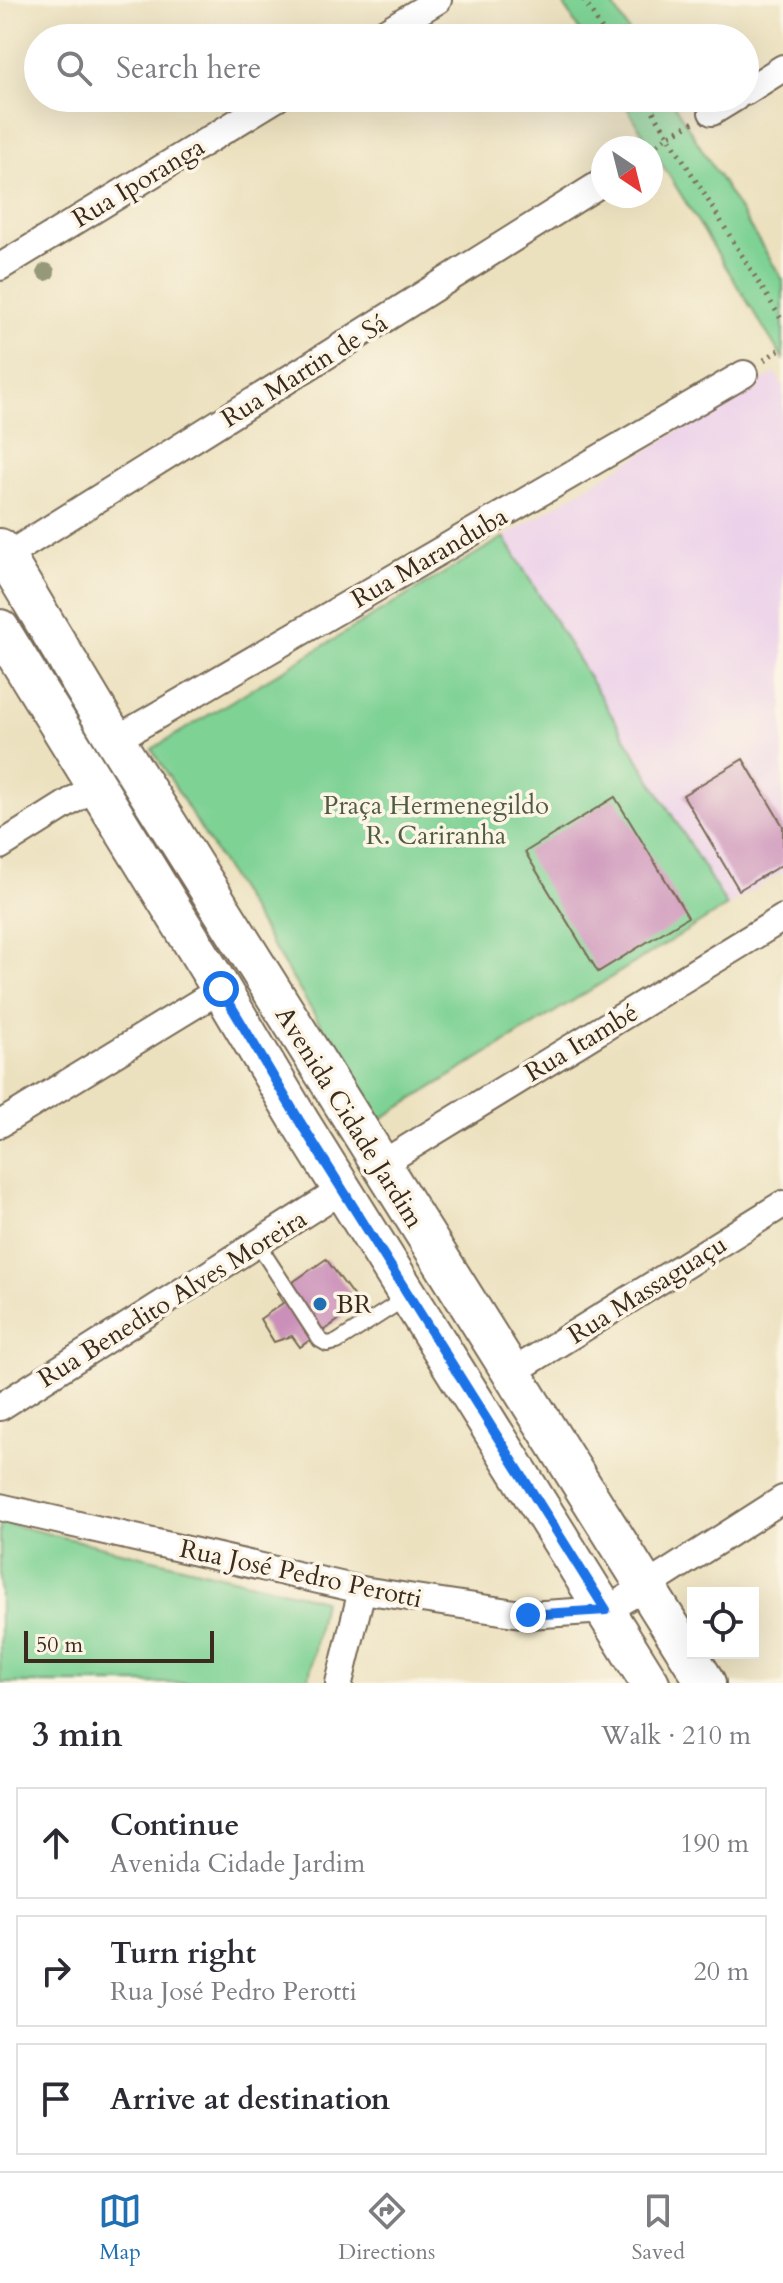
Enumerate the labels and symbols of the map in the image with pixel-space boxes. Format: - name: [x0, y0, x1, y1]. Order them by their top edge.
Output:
- street label: Rua Iporanga: [66, 129, 211, 236]
- north arrow: [591, 136, 663, 208]
- street label: Rua Martin de Sá: [214, 305, 394, 436]
- street label: Rua Maranduba: [345, 499, 514, 616]
- park label: Praça Hermenegildo R. Cariranha: [323, 788, 549, 853]
- route start: [203, 971, 239, 1007]
- street label: Rua Itambé: [518, 995, 645, 1090]
- street label: Avenida Cidade Jardim: [267, 1000, 432, 1235]
- street label: Rua Benedito Alves Moreira: [31, 1201, 313, 1396]
- street label: Rua Massaguaçu: [561, 1227, 733, 1352]
- place label: BR: [336, 1287, 372, 1322]
- marker: BR: [311, 1295, 329, 1313]
- street label: Rua José Pedro Perotti: [177, 1531, 425, 1616]
- route end: [510, 1597, 546, 1633]
- scale bar: [24, 1627, 214, 1663]

